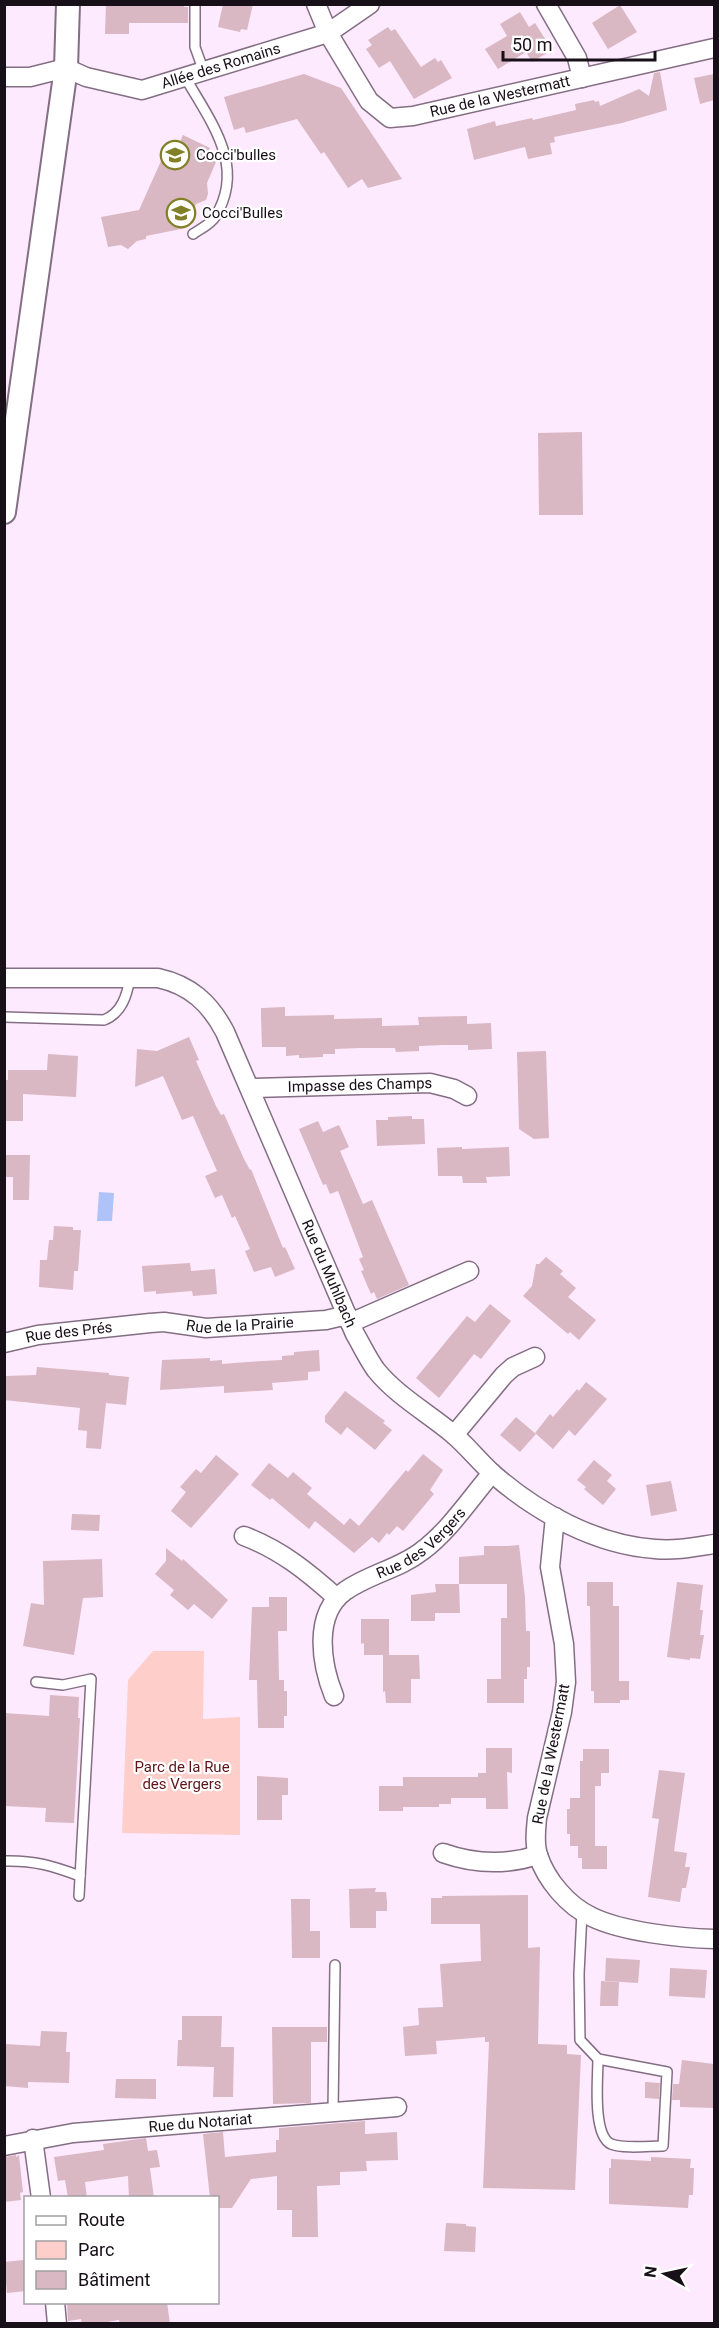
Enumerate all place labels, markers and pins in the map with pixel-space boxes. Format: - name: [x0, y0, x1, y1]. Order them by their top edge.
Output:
- school or university icon: Cocci'bulles: [159, 139, 191, 171]
- place label: Cocci'bulles: [196, 146, 276, 164]
- school or university icon: Cocci'Bulles: [165, 197, 197, 229]
- place label: Cocci'Bulles: [202, 204, 283, 222]

